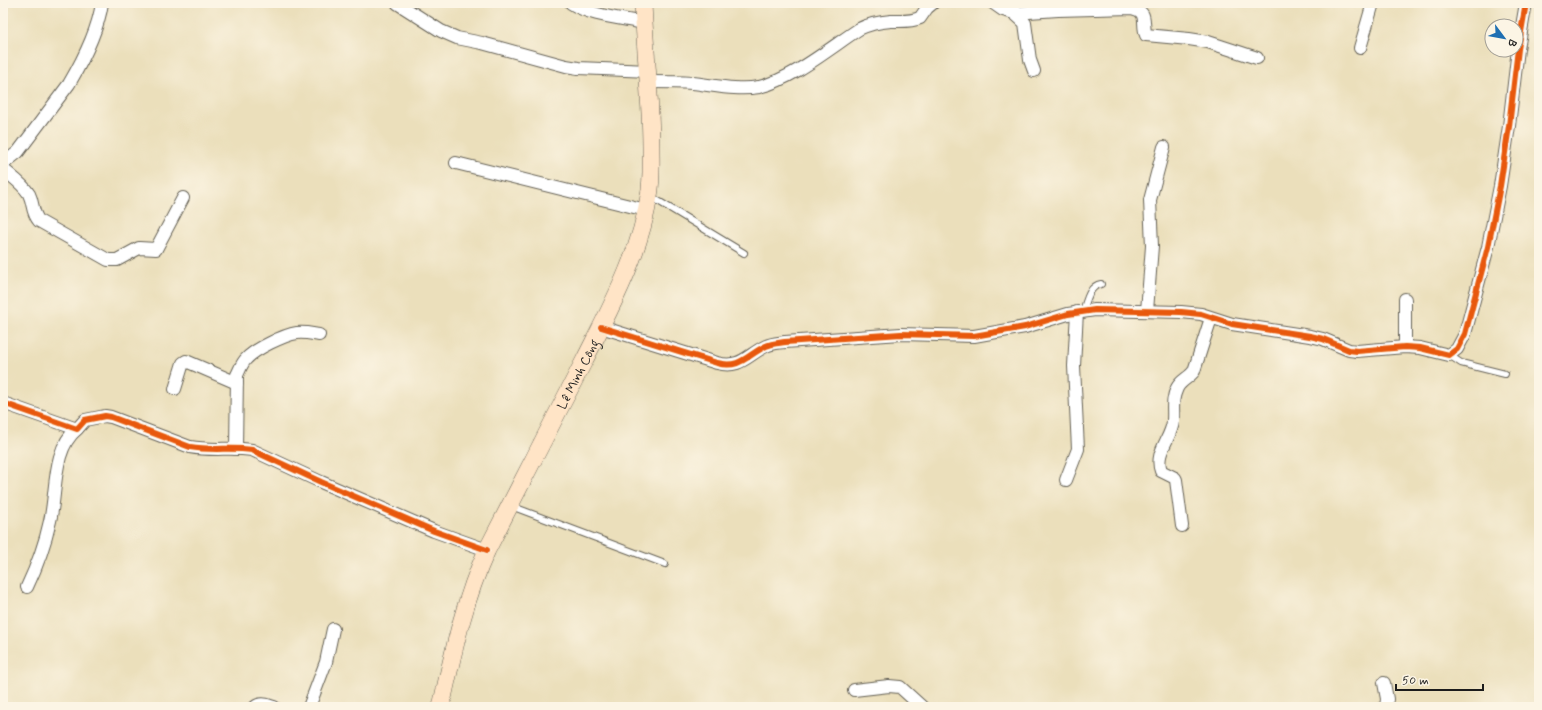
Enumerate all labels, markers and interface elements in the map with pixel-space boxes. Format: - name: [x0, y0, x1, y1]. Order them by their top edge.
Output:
- north arrow: [1484, 18, 1524, 58]
- text: B: [1504, 36, 1519, 49]
- street label: Lê Minh Công: [554, 337, 605, 412]
- scale bar: [1396, 666, 1483, 692]
- text: 50 m: [1402, 673, 1429, 689]

